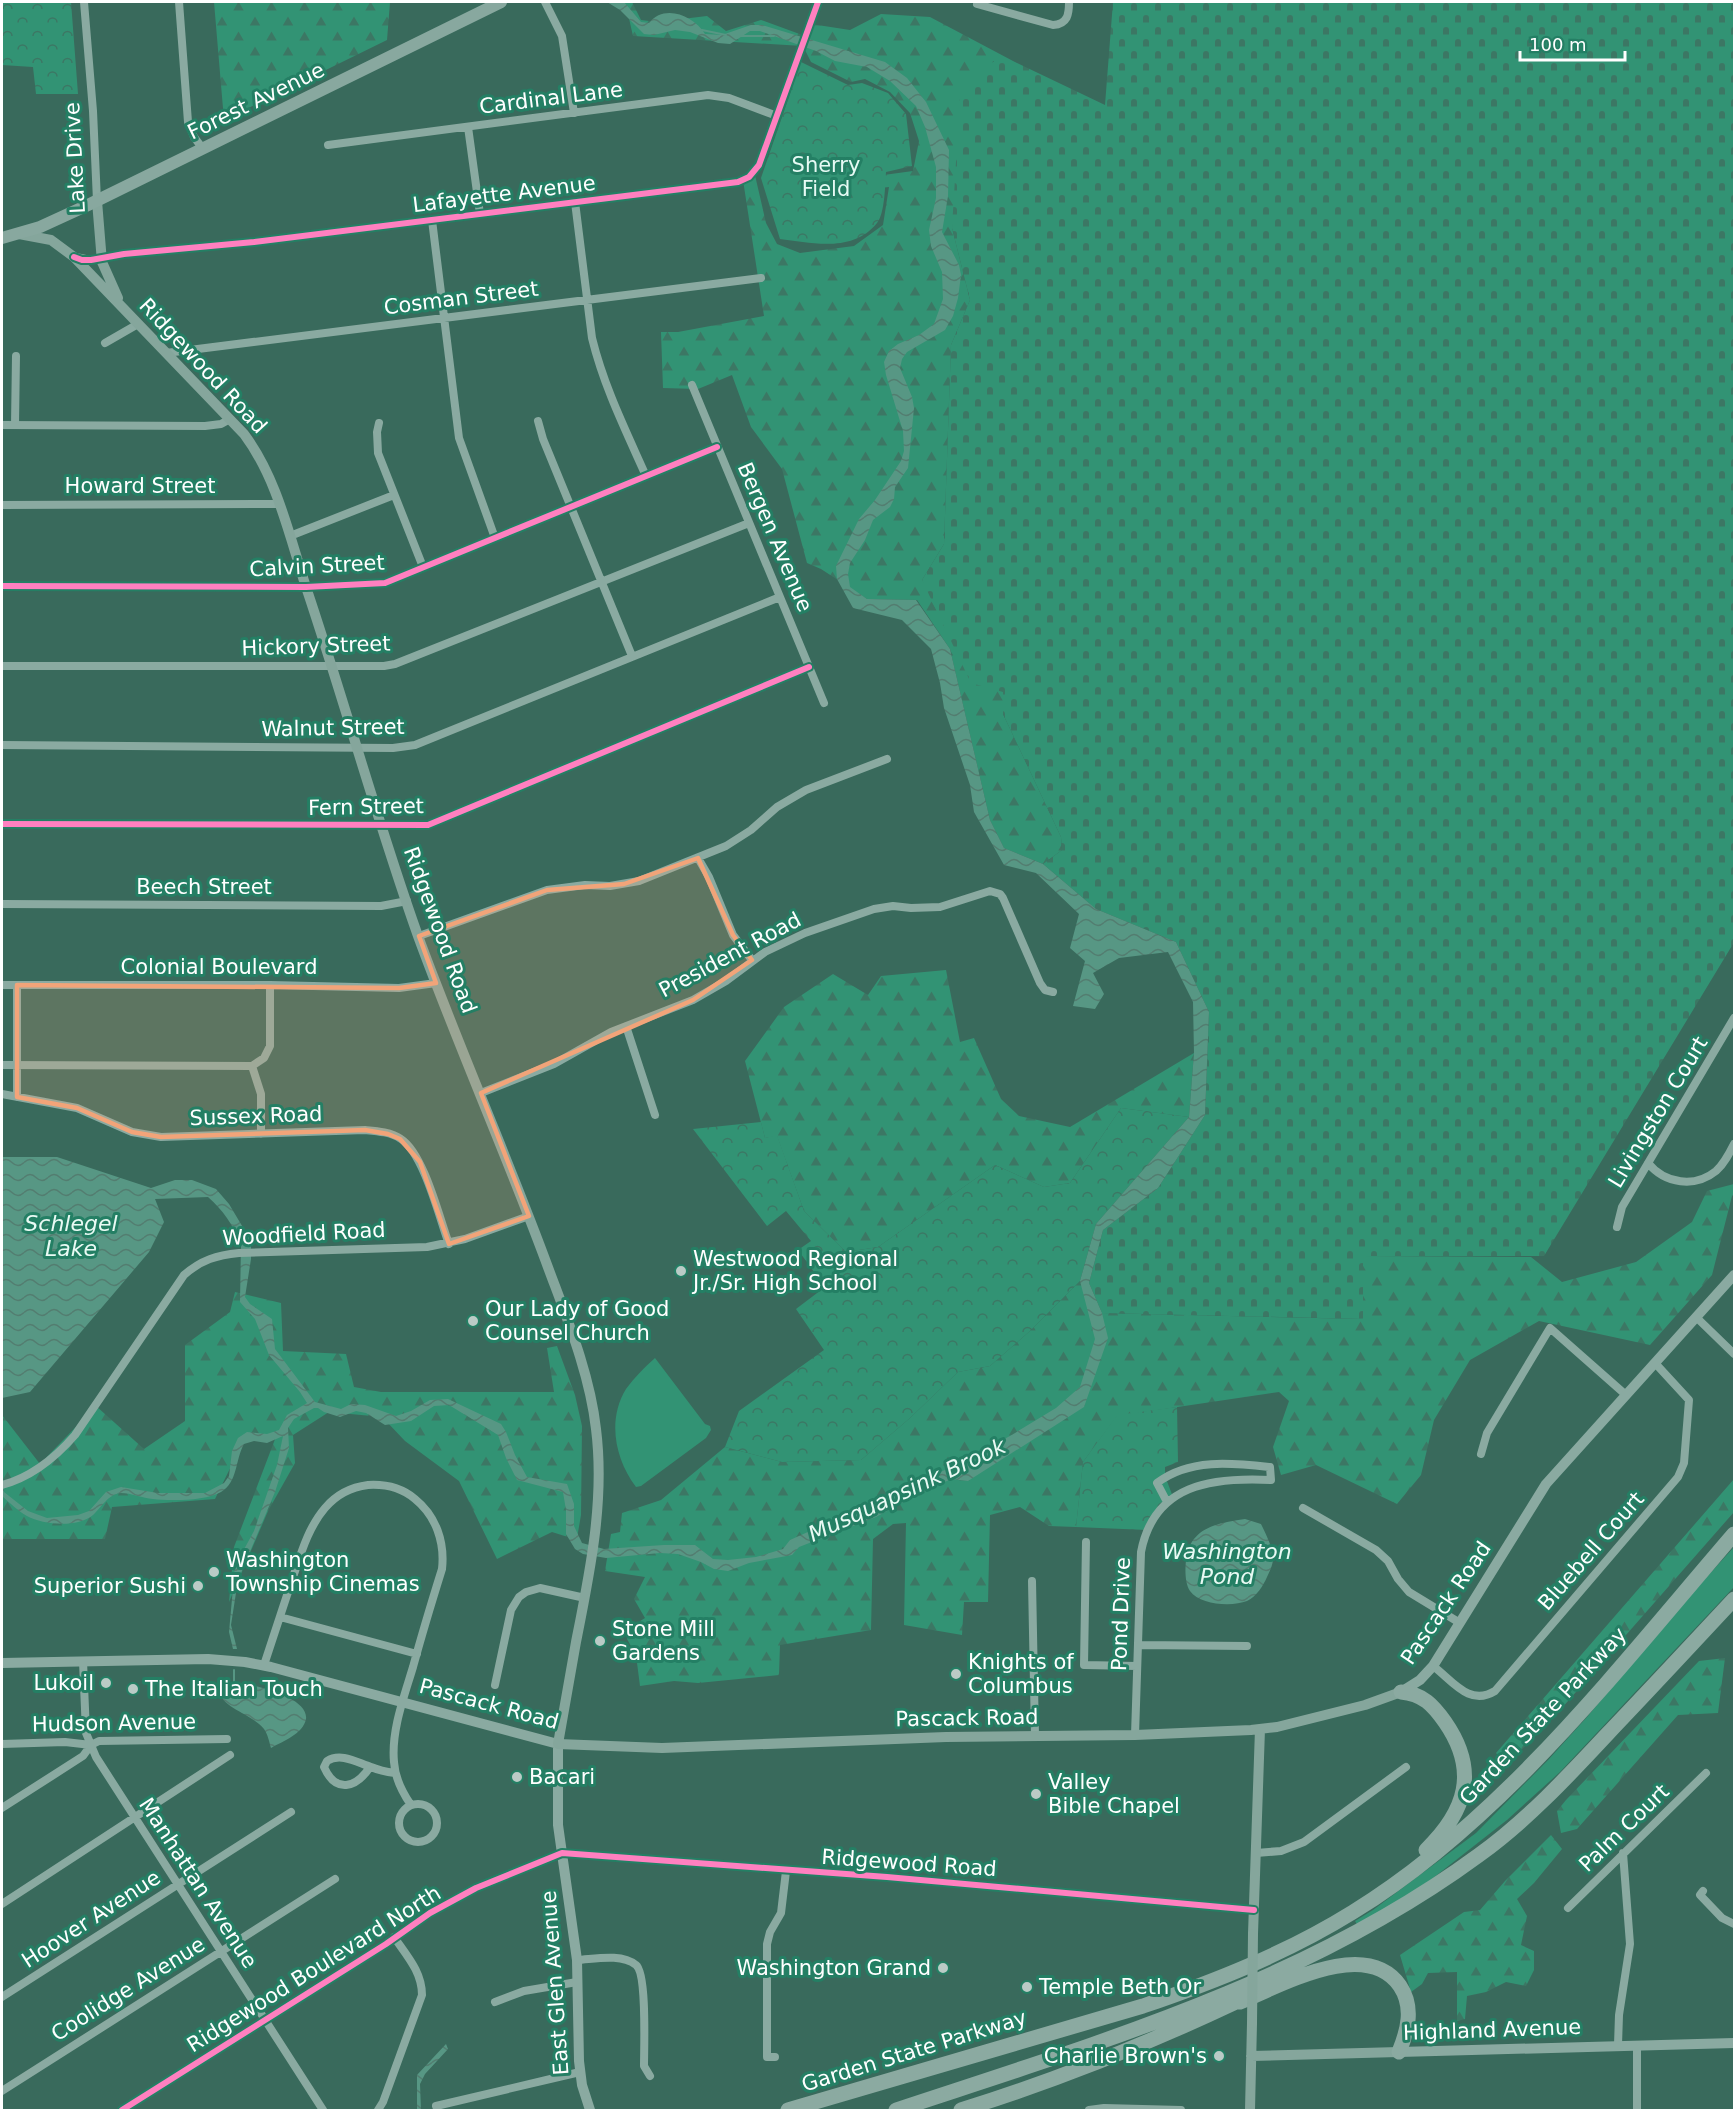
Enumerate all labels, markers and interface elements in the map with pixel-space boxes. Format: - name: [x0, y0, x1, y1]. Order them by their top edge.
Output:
- scale bar: [1520, 24, 1625, 62]
- text: 100 m: [1529, 34, 1587, 55]
- street label: Forest Avenue: [184, 58, 328, 144]
- street label: Cardinal Lane: [478, 77, 624, 119]
- street label: Lake Drive: [60, 102, 90, 214]
- park label: Sherry Field: [792, 153, 860, 201]
- street label: Lafayette Avenue: [411, 171, 597, 217]
- street label: Cosman Street: [382, 277, 540, 319]
- street label: Ridgewood Road: [134, 294, 272, 438]
- street label: Bergen Avenue: [733, 459, 817, 615]
- street label: Howard Street: [65, 474, 215, 498]
- street label: Calvin Street: [249, 550, 385, 582]
- street label: Hickory Street: [241, 631, 391, 661]
- street label: Walnut Street: [261, 715, 405, 741]
- street label: Fern Street: [308, 794, 424, 820]
- street label: Ridgewood Road: [399, 843, 481, 1017]
- street label: Beech Street: [136, 875, 272, 899]
- street label: President Road: [655, 907, 805, 1003]
- street label: Colonial Boulevard: [121, 955, 317, 979]
- street label: Livingston Court: [1603, 1032, 1713, 1192]
- street label: Sussex Road: [189, 1102, 323, 1130]
- water label: Schlegel Lake: [24, 1211, 118, 1261]
- street label: Woodfield Road: [222, 1218, 386, 1250]
- place label: Westwood Regional Jr./Sr. High School: [691, 1247, 898, 1295]
- marker: Westwood Regional Jr./Sr. High School: [674, 1264, 688, 1278]
- place label: Our Lady of Good Counsel Church: [485, 1297, 669, 1345]
- marker: Our Lady of Good Counsel Church: [466, 1314, 480, 1328]
- water label: Musquapsink Brook: [804, 1433, 1011, 1547]
- street label: Bluebell Court: [1533, 1487, 1649, 1615]
- street label: Pascack Road: [1396, 1537, 1496, 1669]
- water label: Washington Pond: [1162, 1539, 1292, 1589]
- place label: Washington Township Cinemas: [225, 1548, 420, 1596]
- street label: Pond Drive: [1107, 1557, 1135, 1671]
- marker: Washington Township Cinemas: [207, 1565, 221, 1579]
- place label: Superior Sushi: [34, 1574, 186, 1598]
- marker: Superior Sushi: [191, 1579, 205, 1593]
- place label: Stone Mill Gardens: [612, 1617, 715, 1665]
- street label: Garden State Parkway: [1455, 1622, 1631, 1810]
- marker: Stone Mill Gardens: [593, 1634, 607, 1648]
- place label: Knights of Columbus: [968, 1650, 1074, 1698]
- marker: Knights of Columbus: [949, 1667, 963, 1681]
- place label: Lukoil: [33, 1671, 94, 1695]
- street label: Pascack Road: [417, 1674, 561, 1734]
- marker: Lukoil: [99, 1676, 113, 1690]
- place label: The Italian Touch: [144, 1677, 323, 1701]
- marker: The Italian Touch: [126, 1682, 140, 1696]
- street label: Pascack Road: [895, 1705, 1039, 1731]
- street label: Hudson Avenue: [32, 1710, 196, 1736]
- place label: Bacari: [529, 1765, 595, 1789]
- marker: Bacari: [510, 1770, 524, 1784]
- place label: Valley Bible Chapel: [1048, 1770, 1180, 1818]
- street label: Palm Court: [1574, 1779, 1674, 1877]
- marker: Valley Bible Chapel: [1029, 1787, 1043, 1801]
- street label: Manhattan Avenue: [134, 1794, 262, 1972]
- street label: Ridgewood Road: [821, 1845, 997, 1881]
- street label: Hoover Avenue: [17, 1865, 165, 1973]
- street label: Ridgewood Boulevard North: [183, 1881, 445, 2057]
- street label: East Glen Avenue: [537, 1890, 573, 2076]
- street label: Coolidge Avenue: [47, 1932, 209, 2046]
- place label: Washington Grand: [737, 1956, 931, 1980]
- marker: Washington Grand: [936, 1961, 950, 1975]
- place label: Temple Beth Or: [1038, 1975, 1201, 1999]
- marker: Temple Beth Or: [1020, 1980, 1034, 1994]
- street label: Garden State Parkway: [799, 2005, 1029, 2097]
- street label: Highland Avenue: [1402, 2015, 1582, 2045]
- place label: Charlie Brown's: [1044, 2044, 1207, 2068]
- marker: Charlie Brown's: [1212, 2049, 1226, 2063]

